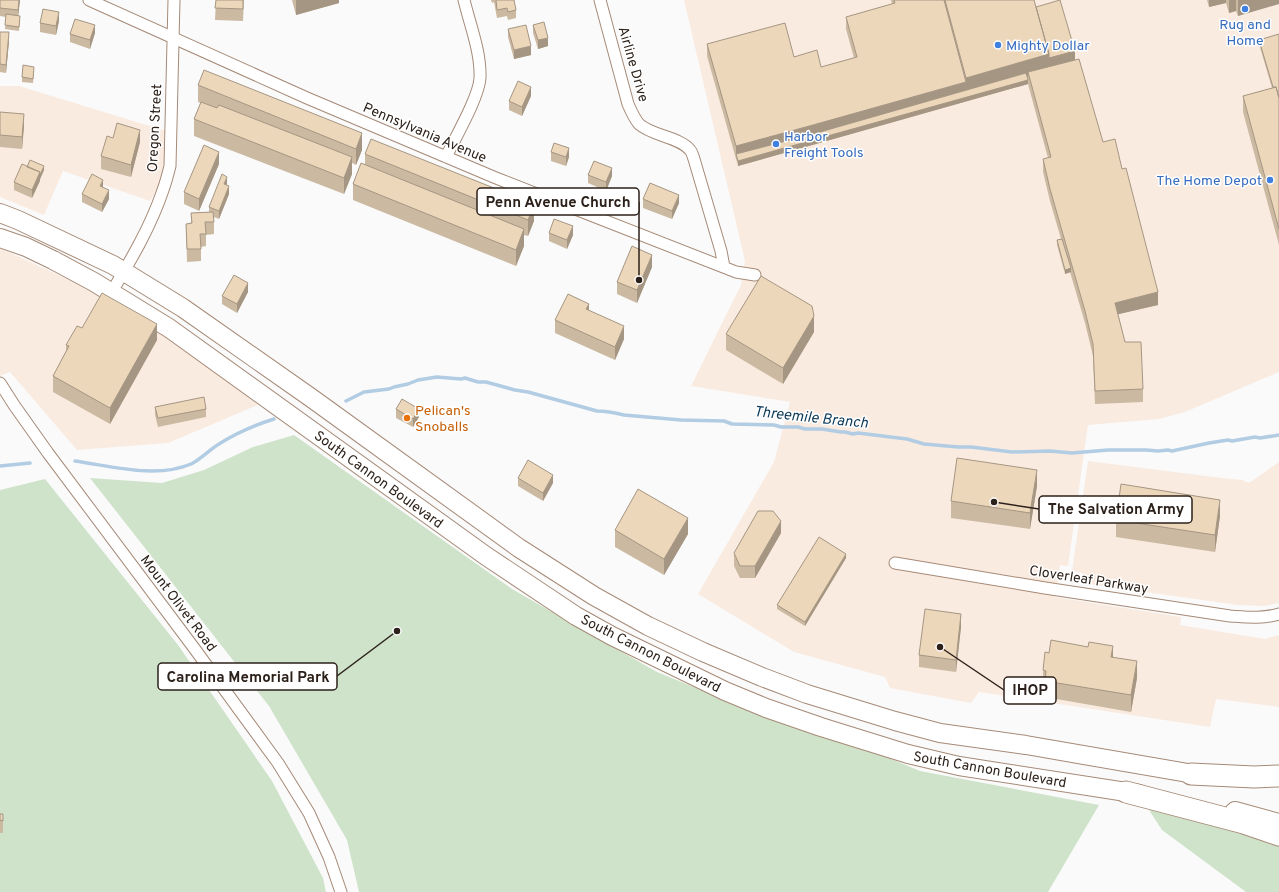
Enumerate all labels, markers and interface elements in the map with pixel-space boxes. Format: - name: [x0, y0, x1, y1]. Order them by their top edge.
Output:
- marker: Rug and Home: [1240, 4, 1250, 14]
- place label: Rug and Home: [1219, 17, 1271, 50]
- street label: Airline Drive: [614, 25, 651, 104]
- place label: Mighty Dollar: [1006, 38, 1090, 55]
- marker: Mighty Dollar: [993, 40, 1003, 50]
- street label: Oregon Street: [145, 83, 166, 173]
- street label: Pennsylvania Avenue: [360, 100, 489, 167]
- place label: Harbor Freight Tools: [784, 129, 864, 162]
- marker: Harbor Freight Tools: [771, 139, 781, 149]
- place label: The Home Depot: [1156, 173, 1262, 190]
- marker: The Home Depot: [1265, 175, 1275, 185]
- callout: Penn Avenue Church: [477, 188, 639, 215]
- text: Penn Avenue Church: [485, 194, 631, 213]
- place label: Pelican's Snoballs: [415, 403, 470, 436]
- water label: Threemile Branch: [753, 403, 869, 434]
- marker: Pelican's Snoballs: [402, 413, 412, 423]
- street label: South Cannon Boulevard: [310, 428, 446, 533]
- callout: The Salvation Army: [1039, 496, 1192, 523]
- text: The Salvation Army: [1048, 501, 1185, 520]
- street label: Mount Olivet Road: [136, 552, 220, 655]
- street label: Cloverleaf Parkway: [1028, 563, 1150, 598]
- street label: South Cannon Boulevard: [577, 612, 723, 697]
- callout: Carolina Memorial Park: [158, 663, 337, 690]
- text: Carolina Memorial Park: [166, 669, 330, 688]
- callout: IHOP: [1004, 677, 1056, 704]
- text: IHOP: [1012, 682, 1048, 701]
- street label: South Cannon Boulevard: [912, 749, 1068, 792]

